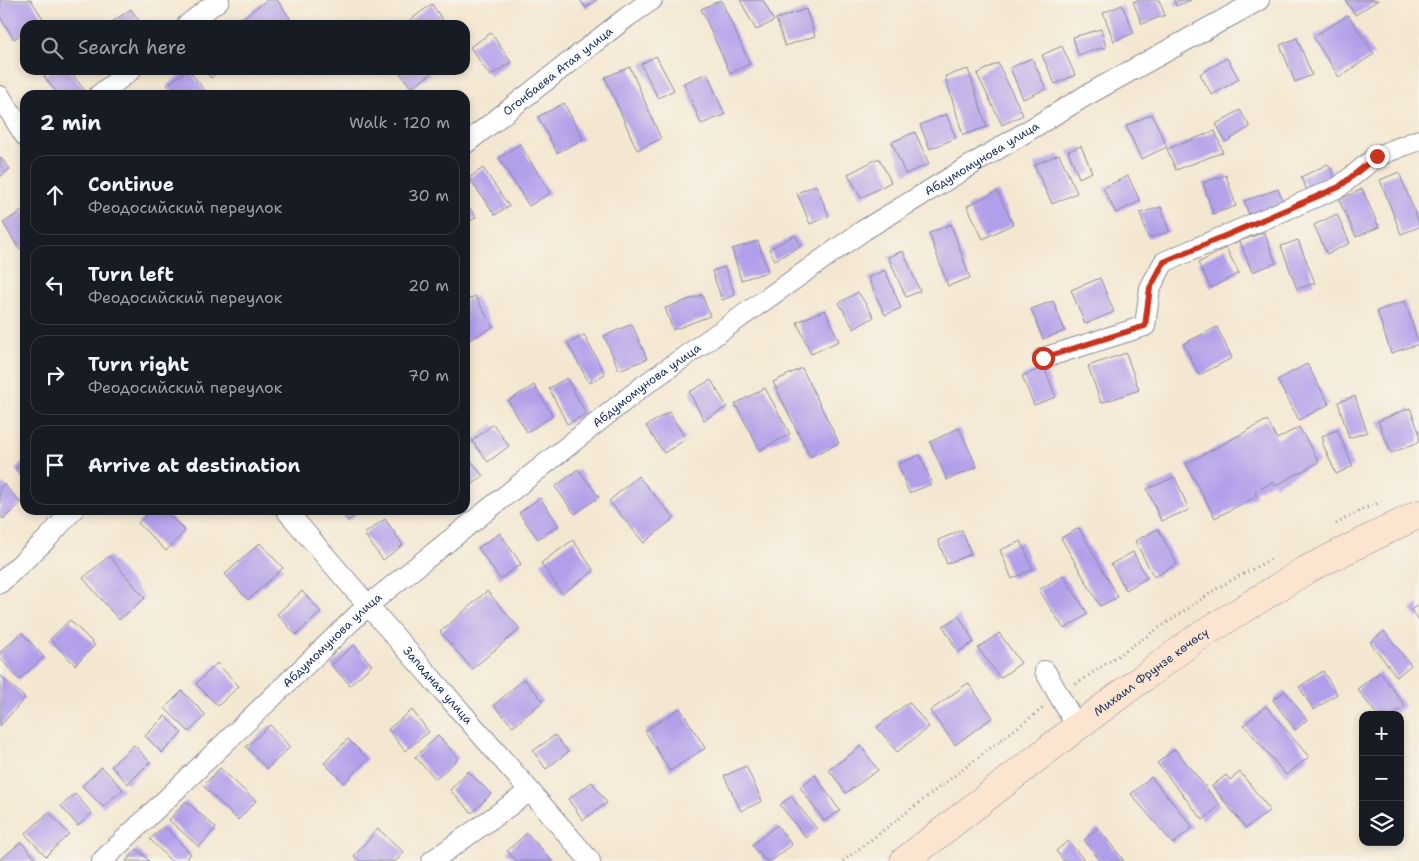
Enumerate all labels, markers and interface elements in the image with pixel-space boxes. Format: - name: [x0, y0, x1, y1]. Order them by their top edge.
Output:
- search box: [20, 20, 470, 75]
- street label: Огонбаева Атая улица: [500, 23, 617, 119]
- icon: search: [38, 34, 66, 62]
- text: Search here: [78, 35, 187, 60]
- text: 2 min: [40, 109, 101, 137]
- text: Walk · 120 m: [349, 112, 450, 133]
- street label: Абдумомунова улица: [922, 118, 1043, 199]
- route end: [1366, 145, 1389, 168]
- text: Continue: [88, 172, 174, 197]
- icon: ahead: [41, 181, 69, 209]
- text: 30 m: [408, 185, 449, 206]
- text: Феодосийский переулок: [88, 197, 282, 218]
- text: Turn left: [88, 262, 174, 287]
- icon: left: [41, 271, 69, 299]
- text: 20 m: [408, 275, 449, 296]
- text: Феодосийский переулок: [88, 287, 282, 308]
- street label: Абдумомунова улица: [589, 339, 704, 431]
- route start: [1032, 347, 1055, 370]
- text: Turn right: [88, 352, 189, 377]
- icon: right: [41, 361, 69, 389]
- text: 70 m: [408, 365, 449, 386]
- text: Феодосийский переулок: [88, 377, 282, 398]
- icon: arrive: [41, 451, 69, 479]
- text: Arrive at destination: [88, 453, 300, 478]
- street label: Абдумомунова улица: [279, 589, 386, 691]
- street label: Михаил Фрунзе көчөсү: [1090, 624, 1212, 720]
- street label: Западная улица: [400, 643, 477, 728]
- map controls: [1359, 711, 1404, 846]
- button: +: [1359, 711, 1404, 756]
- button: −: [1359, 756, 1404, 801]
- button: layers: [1359, 801, 1404, 846]

